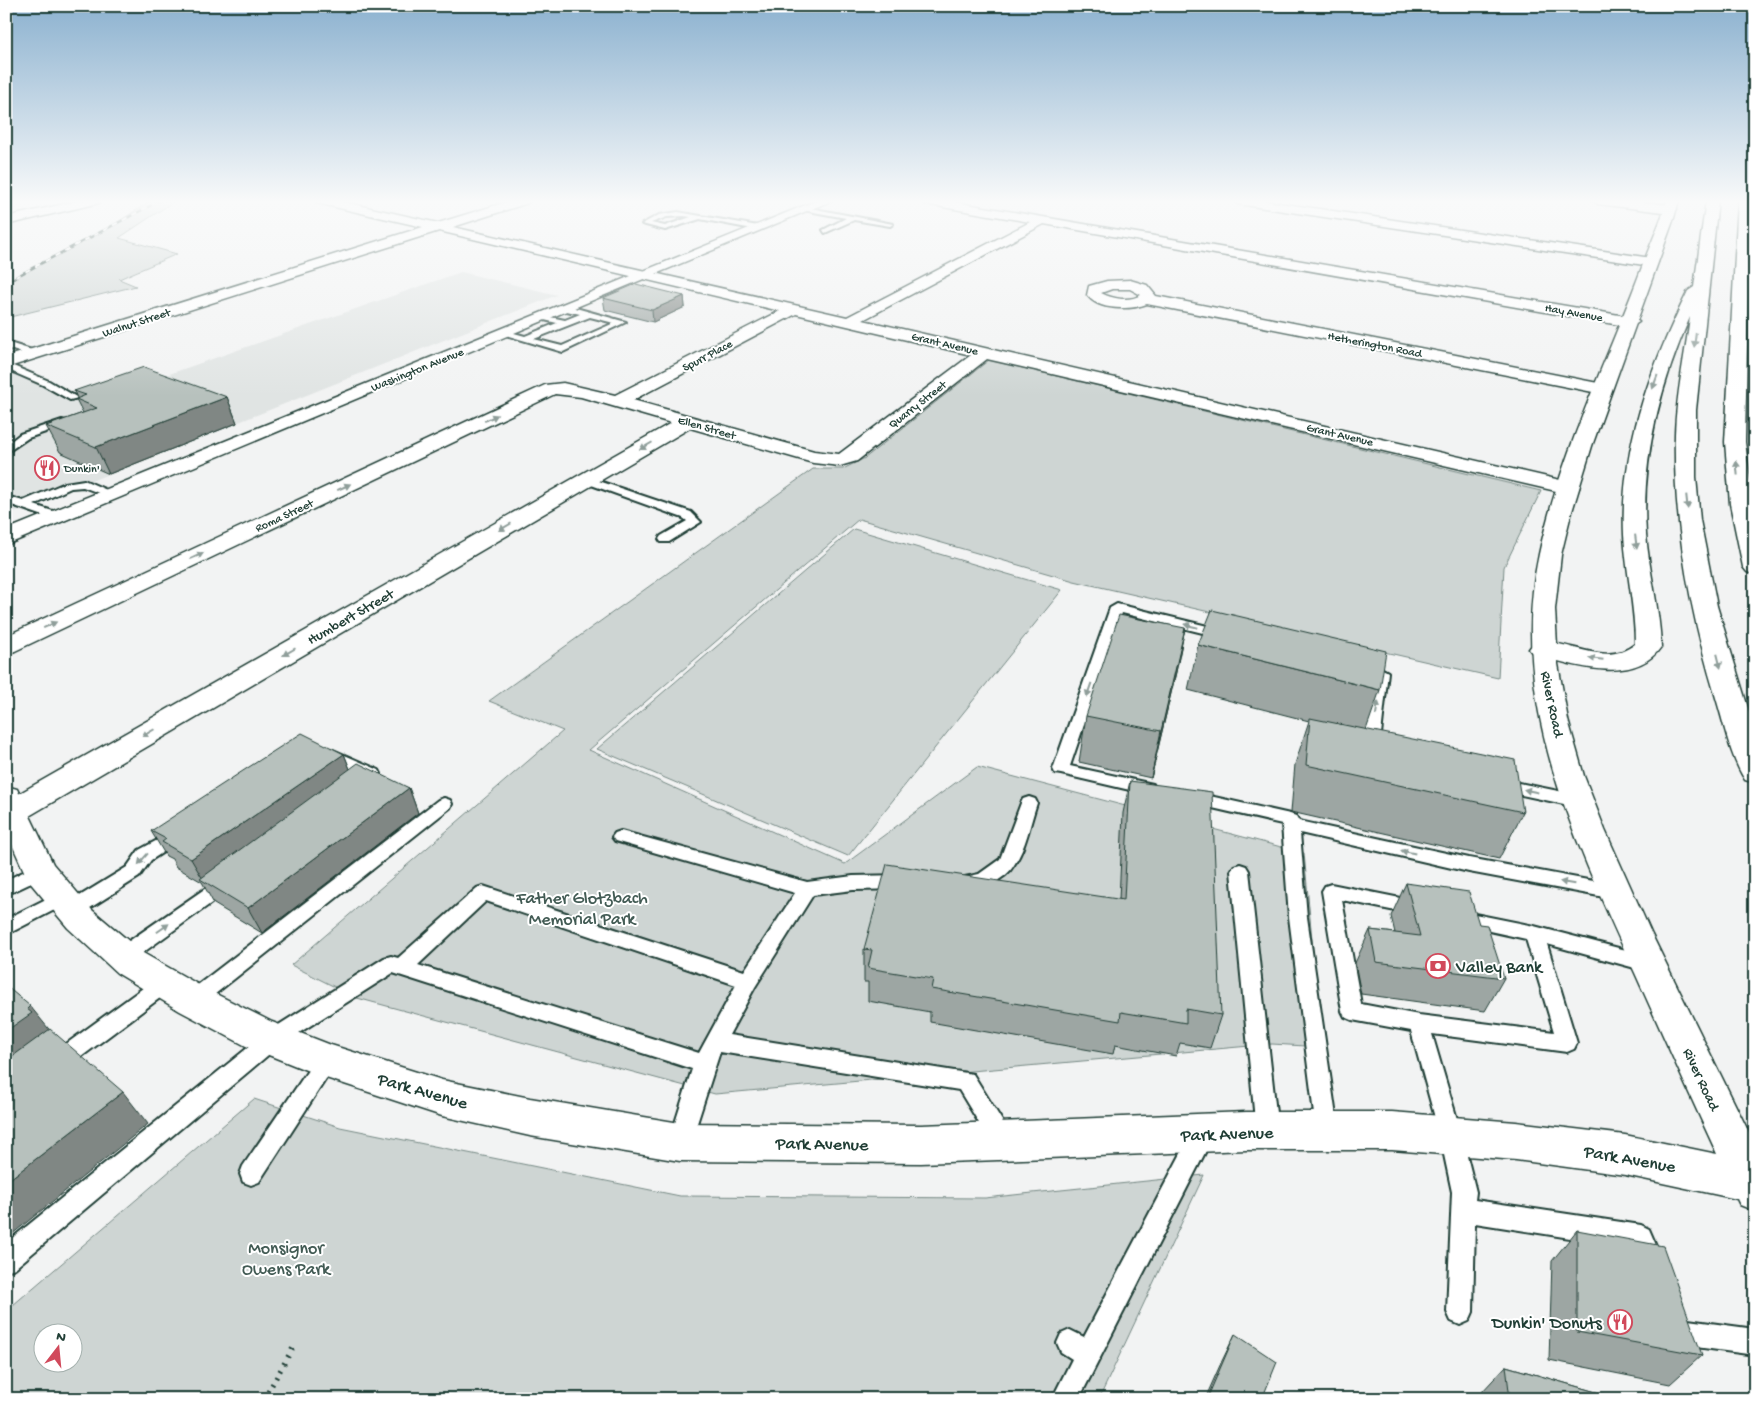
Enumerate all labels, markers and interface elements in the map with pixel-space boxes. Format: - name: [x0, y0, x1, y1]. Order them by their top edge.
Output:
- street label: Hay Avenue: [1544, 302, 1604, 326]
- street label: Walnut Street: [101, 306, 173, 341]
- street label: Grant Avenue: [910, 330, 980, 360]
- street label: Hetherington Road: [1326, 330, 1424, 362]
- one-way arrow: [1691, 332, 1699, 348]
- street label: Spurr Place: [681, 337, 736, 376]
- street label: Washington Avenue: [369, 346, 467, 396]
- one-way arrow: [1651, 375, 1658, 390]
- street label: Quarry Street: [886, 378, 951, 433]
- one-way arrow: [484, 413, 498, 421]
- street label: Ellen Street: [676, 414, 738, 444]
- street label: Grant Avenue: [1305, 421, 1375, 451]
- one-way arrow: [639, 441, 652, 450]
- restaurant icon: Dunkin': [34, 455, 60, 481]
- one-way arrow: [1733, 459, 1741, 475]
- place label: Dunkin': [63, 463, 100, 477]
- one-way arrow: [337, 482, 351, 490]
- one-way arrow: [1683, 494, 1691, 510]
- street label: Roma Street: [254, 497, 317, 536]
- one-way arrow: [498, 523, 513, 531]
- one-way arrow: [1632, 534, 1640, 550]
- one-way arrow: [190, 552, 204, 560]
- street label: Humbert Street: [305, 585, 399, 650]
- one-way arrow: [43, 621, 57, 629]
- one-way arrow: [1184, 622, 1199, 630]
- one-way arrow: [281, 648, 296, 656]
- one-way arrow: [1715, 653, 1723, 668]
- one-way arrow: [1587, 655, 1603, 663]
- street label: River Road: [1535, 670, 1567, 740]
- one-way arrow: [1085, 682, 1092, 697]
- one-way arrow: [1374, 699, 1382, 715]
- one-way arrow: [141, 729, 154, 738]
- one-way arrow: [1522, 787, 1538, 795]
- one-way arrow: [1399, 847, 1415, 855]
- one-way arrow: [137, 853, 148, 866]
- one-way arrow: [1559, 879, 1575, 887]
- park label: Father Glotzbach Memorial Park: [515, 889, 648, 931]
- one-way arrow: [156, 923, 170, 933]
- bank icon: Valley Bank: [1425, 953, 1451, 979]
- place label: Valley Bank: [1455, 958, 1544, 979]
- street label: River Road: [1678, 1046, 1723, 1115]
- street label: Park Avenue: [374, 1069, 470, 1115]
- street label: Park Avenue: [1179, 1123, 1274, 1148]
- street label: Park Avenue: [774, 1134, 869, 1157]
- street label: Park Avenue: [1581, 1142, 1678, 1179]
- park label: Monsignor Owens Park: [242, 1239, 332, 1281]
- restaurant icon: Dunkin' Donuts: [1607, 1309, 1633, 1335]
- place label: Dunkin' Donuts: [1491, 1314, 1603, 1335]
- north arrow: [32, 1322, 82, 1372]
- text: N: [54, 1328, 68, 1347]

